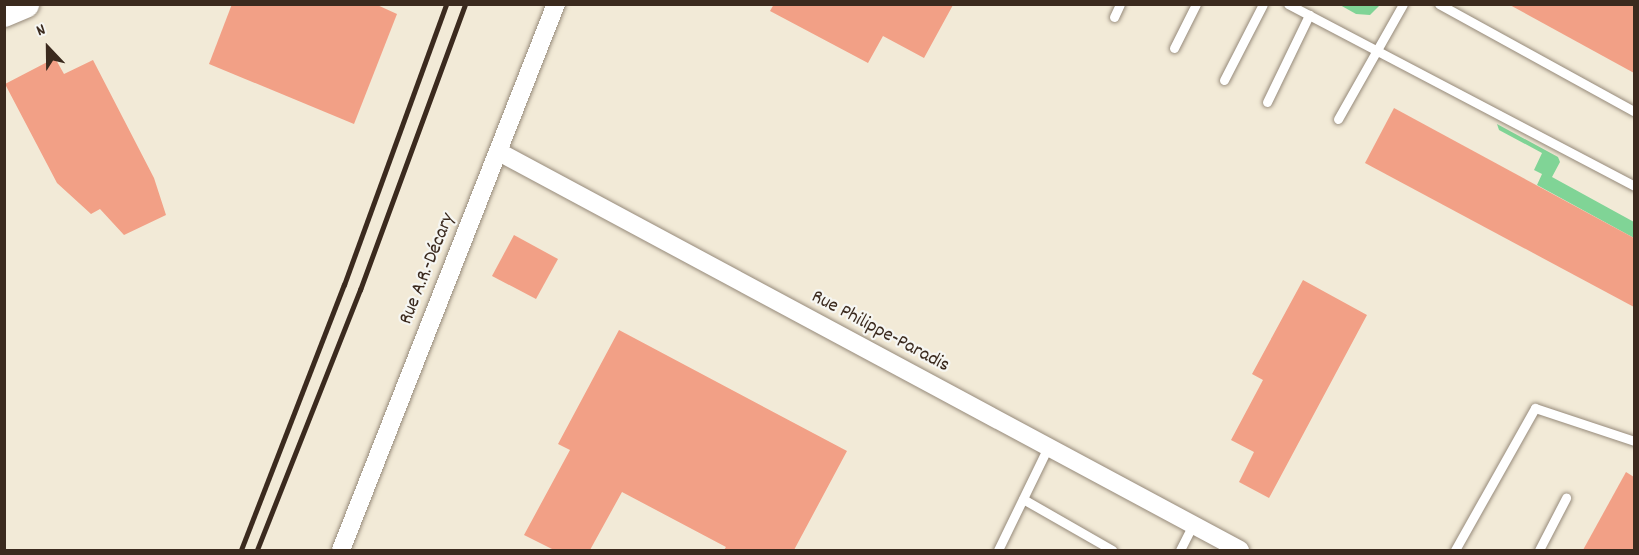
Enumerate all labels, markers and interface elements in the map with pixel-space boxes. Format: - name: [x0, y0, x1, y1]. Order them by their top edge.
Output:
- north arrow: [18, 18, 78, 78]
- text: N: [33, 19, 49, 43]
- street label: Rue A.R.-Décary: [395, 210, 461, 328]
- street label: Rue Philippe-Paradis: [807, 286, 953, 378]

